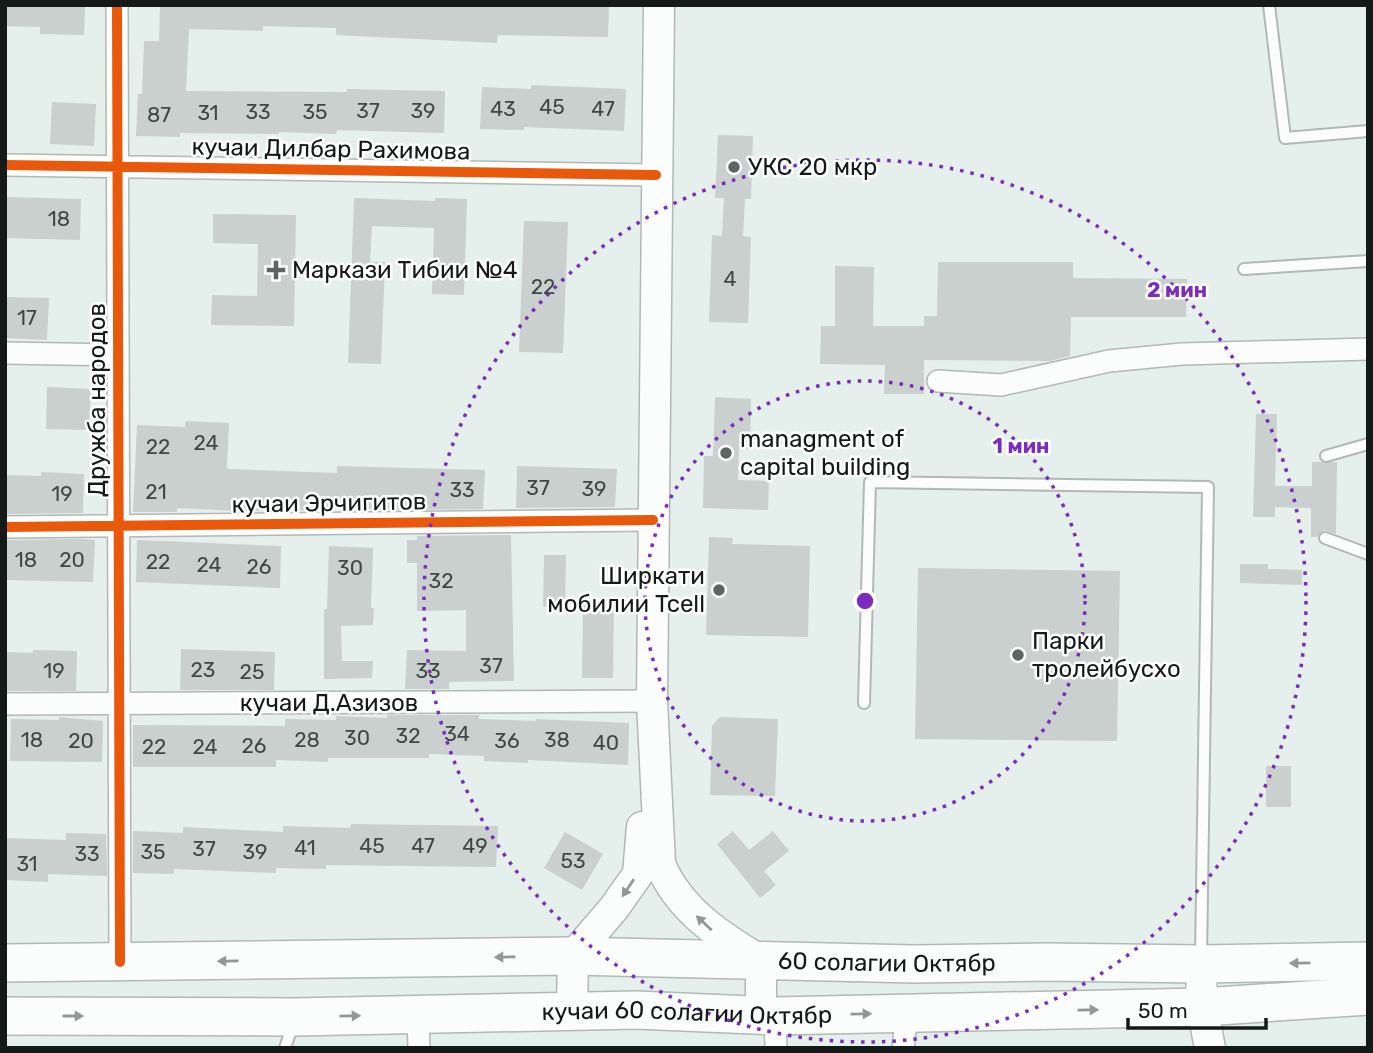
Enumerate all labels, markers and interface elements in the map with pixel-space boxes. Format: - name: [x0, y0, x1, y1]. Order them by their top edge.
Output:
- house number: 45: [539, 94, 565, 119]
- house number: 43: [490, 96, 516, 121]
- house number: 47: [591, 96, 615, 121]
- house number: 37: [356, 98, 380, 123]
- house number: 39: [410, 98, 436, 123]
- house number: 33: [245, 99, 271, 124]
- house number: 35: [302, 99, 328, 124]
- house number: 31: [197, 100, 219, 125]
- house number: 87: [147, 102, 171, 127]
- street label: кучаи Дилбар Рахимова: [191, 133, 471, 165]
- place label: УКС 20 мкр: [748, 153, 877, 181]
- marker: УКС 20 мкр: [726, 159, 742, 175]
- house number: 18: [48, 206, 70, 231]
- place label: Маркази Тибии №4: [292, 256, 518, 284]
- marker: Маркази Тибии №4: [266, 260, 286, 280]
- house number: 4: [723, 266, 737, 291]
- house number: 22: [531, 274, 555, 299]
- text: 2 мин: [1147, 277, 1207, 302]
- street label: Дружба народов: [83, 303, 111, 497]
- house number: 17: [17, 305, 37, 330]
- place label: managment of capital building: [740, 425, 910, 481]
- house number: 24: [193, 430, 219, 455]
- text: 1 мин: [993, 433, 1049, 458]
- house number: 22: [146, 434, 170, 459]
- marker: managment of capital building: [718, 445, 734, 461]
- house number: 37: [526, 475, 550, 500]
- house number: 39: [581, 476, 607, 501]
- house number: 33: [449, 477, 475, 502]
- house number: 21: [145, 479, 167, 504]
- house number: 19: [51, 481, 73, 506]
- street label: кучаи Эрчигитов: [231, 487, 427, 519]
- house number: 18: [15, 547, 37, 572]
- house number: 20: [59, 547, 85, 572]
- house number: 22: [146, 549, 170, 574]
- house number: 24: [196, 552, 222, 577]
- house number: 26: [247, 554, 272, 579]
- house number: 30: [337, 555, 363, 580]
- place label: Ширкати мобилии Tcell: [547, 562, 705, 618]
- house number: 32: [429, 568, 453, 593]
- marker: Ширкати мобилии Tcell: [711, 582, 727, 598]
- centre of rings: [853, 589, 877, 613]
- place label: Парки тролейбусхо: [1032, 627, 1181, 683]
- marker: Парки тролейбусхо: [1010, 647, 1026, 663]
- house number: 37: [479, 653, 503, 678]
- house number: 23: [191, 657, 215, 682]
- house number: 19: [43, 658, 65, 683]
- house number: 33: [415, 658, 441, 683]
- house number: 25: [240, 659, 264, 684]
- street label: кучаи Д.Азизов: [240, 689, 418, 717]
- house number: 34: [444, 721, 470, 746]
- house number: 32: [396, 723, 420, 748]
- house number: 30: [344, 725, 370, 750]
- house number: 18: [21, 727, 43, 752]
- house number: 28: [294, 727, 320, 752]
- house number: 38: [544, 727, 570, 752]
- house number: 20: [68, 728, 94, 753]
- house number: 36: [494, 728, 520, 753]
- house number: 40: [593, 730, 619, 755]
- house number: 26: [242, 733, 267, 758]
- house number: 22: [142, 734, 166, 759]
- house number: 24: [192, 734, 218, 759]
- house number: 45: [359, 833, 385, 858]
- house number: 47: [411, 833, 435, 858]
- house number: 49: [462, 833, 488, 858]
- house number: 41: [294, 835, 316, 860]
- house number: 37: [192, 836, 216, 861]
- house number: 35: [140, 839, 166, 864]
- house number: 39: [242, 839, 268, 864]
- house number: 33: [74, 841, 100, 866]
- house number: 53: [560, 848, 586, 873]
- house number: 31: [16, 851, 38, 876]
- one-way arrow: [621, 879, 635, 897]
- one-way arrow: [696, 915, 713, 931]
- street label: 60 солагии Октябр: [778, 947, 996, 978]
- one-way arrow: [493, 951, 515, 963]
- one-way arrow: [217, 955, 239, 967]
- one-way arrow: [1288, 957, 1310, 968]
- scale bar: [1128, 986, 1266, 1030]
- street label: кучаи 60 солагии Октябр: [541, 996, 833, 1030]
- text: 50 m: [1138, 998, 1188, 1023]
- one-way arrow: [1077, 1004, 1099, 1015]
- one-way arrow: [850, 1008, 872, 1020]
- one-way arrow: [63, 1010, 85, 1022]
- one-way arrow: [339, 1010, 361, 1022]

